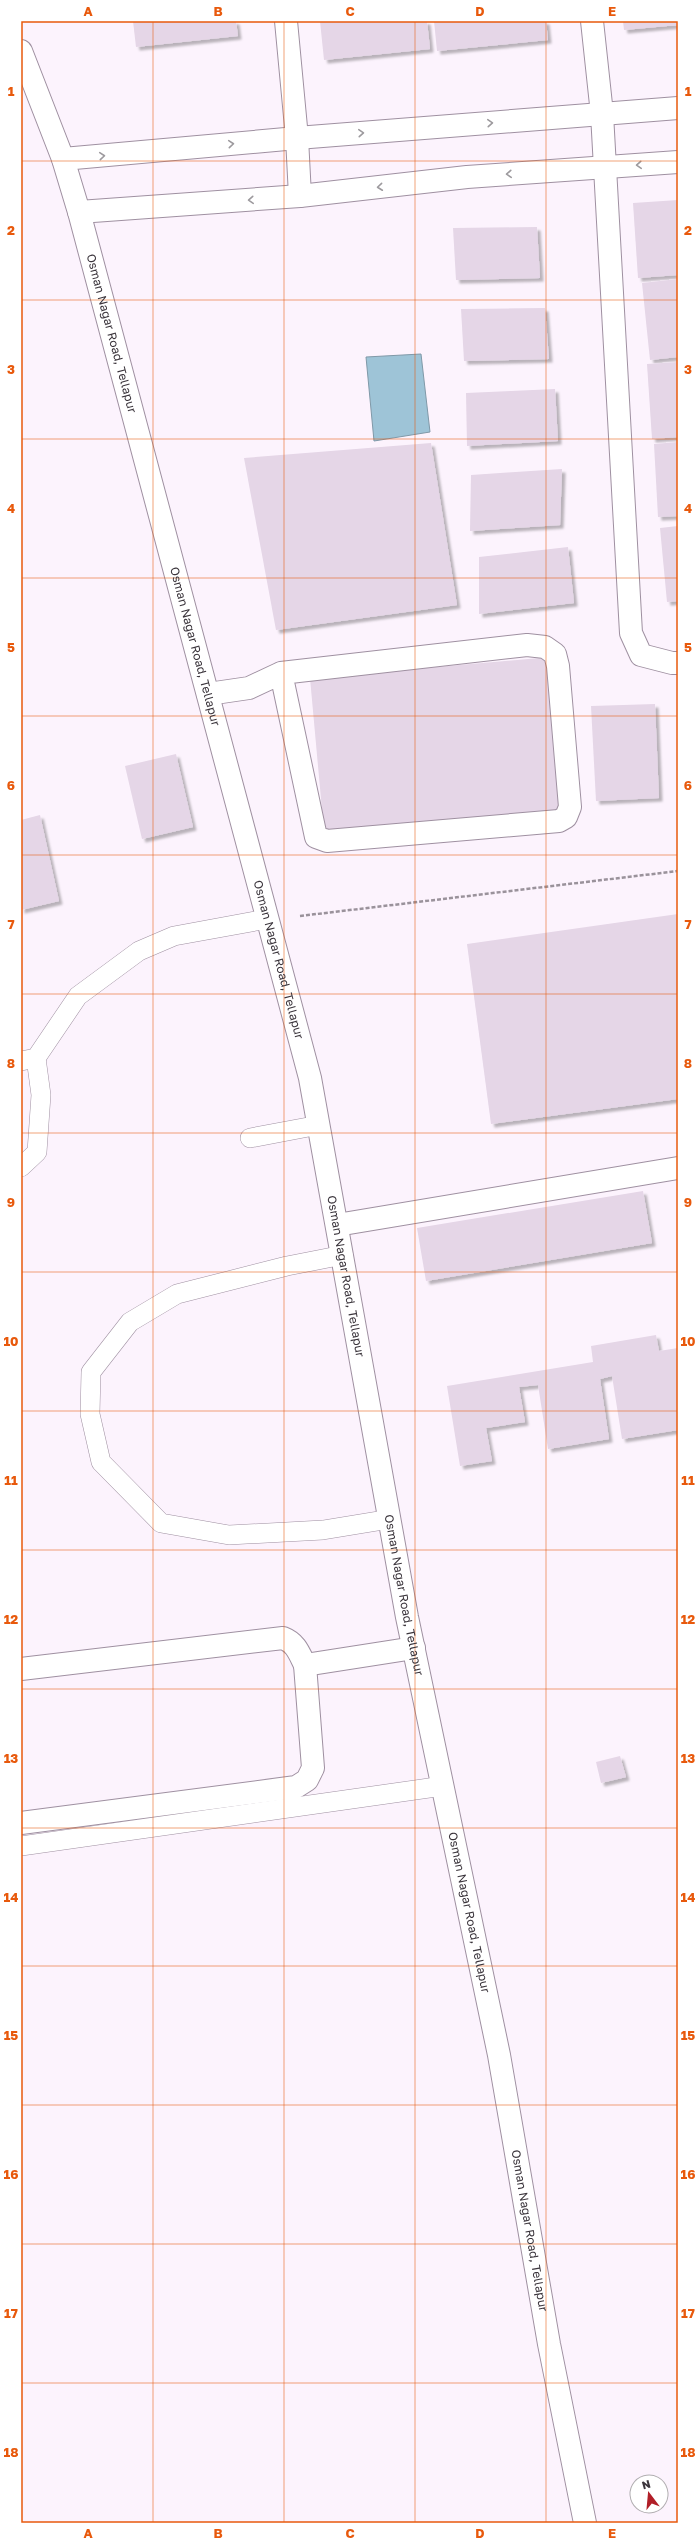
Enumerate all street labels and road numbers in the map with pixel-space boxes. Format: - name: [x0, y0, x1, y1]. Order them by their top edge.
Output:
- street label: Osman Nagar Road, Tellapur: [84, 252, 140, 415]
- street label: Osman Nagar Road, Tellapur: [167, 565, 224, 728]
- street label: Osman Nagar Road, Tellapur: [251, 878, 307, 1041]
- street label: Osman Nagar Road, Tellapur: [324, 1194, 368, 1359]
- street label: Osman Nagar Road, Tellapur: [382, 1513, 427, 1677]
- street label: Osman Nagar Road, Tellapur: [445, 1830, 494, 1994]
- street label: Osman Nagar Road, Tellapur: [509, 2148, 551, 2313]

